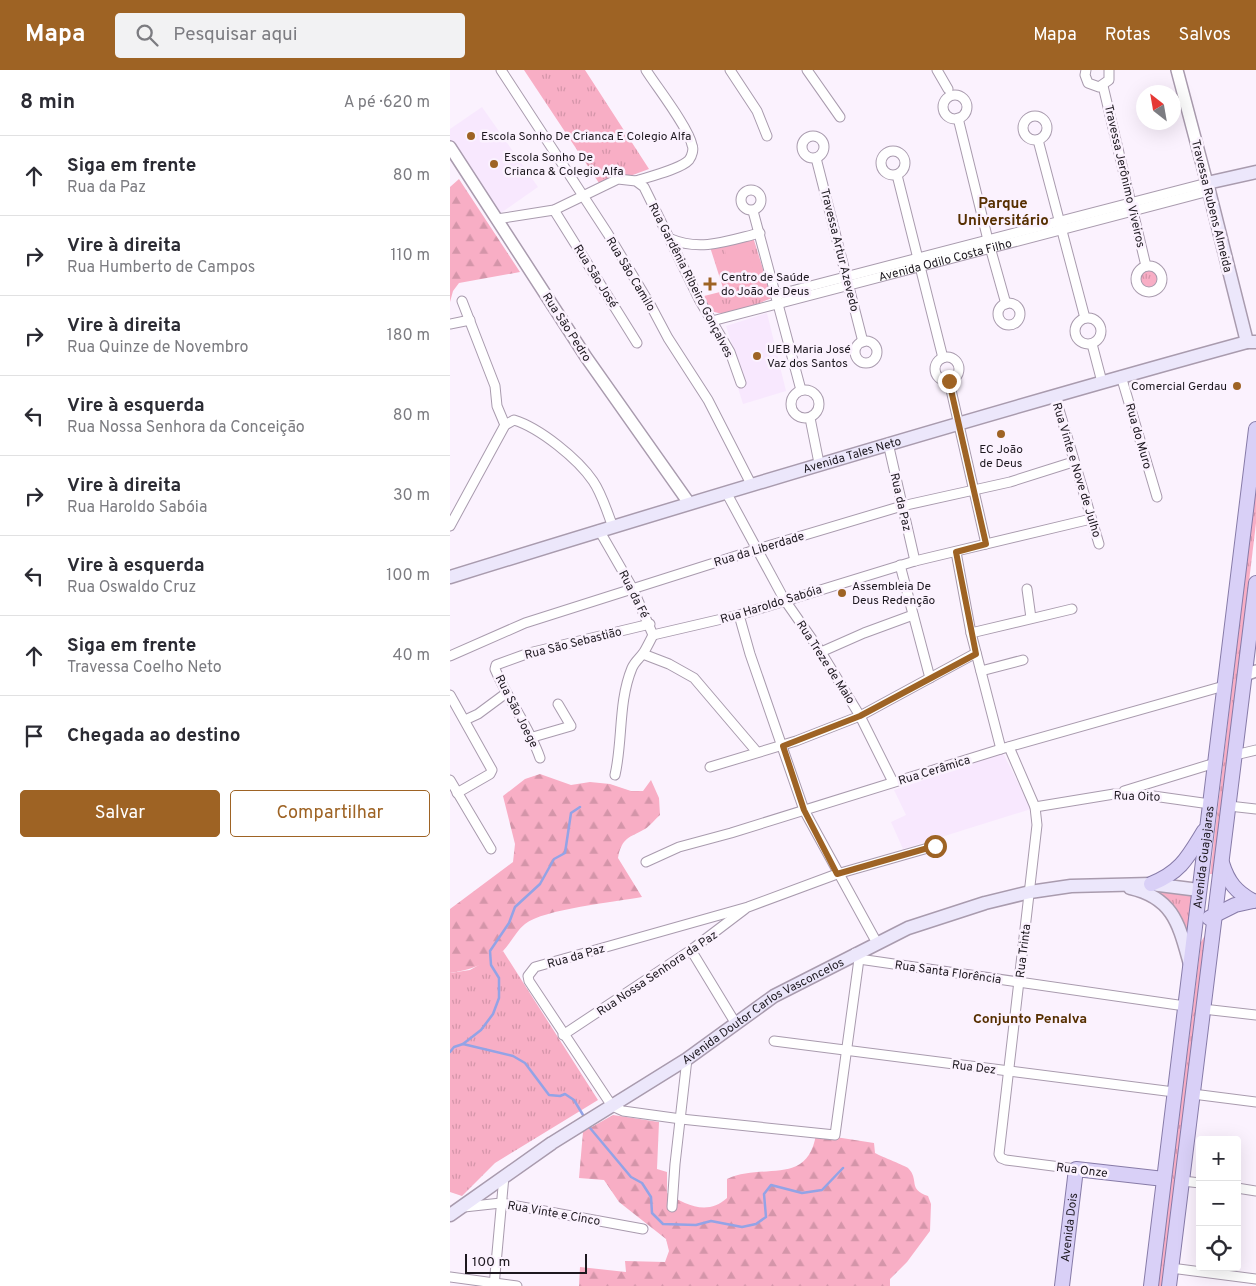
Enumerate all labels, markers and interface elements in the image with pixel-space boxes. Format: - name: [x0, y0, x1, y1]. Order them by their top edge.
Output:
- search box: [115, 13, 465, 58]
- text: Mapa: [25, 20, 85, 50]
- icon: search: [133, 21, 161, 49]
- text: Pesquisar aqui: [173, 23, 298, 47]
- text: Mapa: [1033, 24, 1077, 47]
- text: Rotas: [1105, 24, 1151, 47]
- text: Salvos: [1179, 24, 1231, 47]
- north arrow: [1136, 85, 1181, 130]
- text: 8 min: [20, 89, 75, 116]
- text: A pé · 620 m: [344, 93, 430, 113]
- street label: Travessa Jerônimo Viveiros: [1100, 103, 1148, 249]
- place label: Escola Sonho De Crianca E Colegio Alfa: [481, 129, 691, 145]
- marker: Escola Sonho De Crianca E Colegio Alfa: [465, 130, 477, 142]
- street label: Travessa Rubens Almeida: [1187, 138, 1235, 274]
- place label: Escola Sonho De Crianca & Colegio Alfa: [504, 150, 624, 180]
- text: Siga em frente: [67, 154, 196, 178]
- marker: Escola Sonho De Crianca & Colegio Alfa: [488, 158, 500, 170]
- icon: ahead: [20, 162, 48, 190]
- text: 80 m: [393, 166, 430, 186]
- text: Rua da Paz: [67, 178, 146, 198]
- street label: Travessa Artur Azevedo: [816, 187, 862, 314]
- district label: Parque Universitário: [957, 195, 1049, 231]
- street label: Rua Gardênia Ribeiro Gonçalves: [644, 200, 736, 361]
- text: Vire à direita: [67, 234, 181, 258]
- street label: Rua São Camilo: [602, 234, 659, 315]
- street label: Avenida Odilo Costa Filho: [877, 236, 1014, 286]
- icon: right: [20, 242, 48, 270]
- street label: Rua São José: [569, 242, 621, 311]
- text: 110 m: [390, 246, 430, 266]
- text: Rua Humberto de Campos: [67, 258, 255, 278]
- place label: Centro de Saúde do João de Deus: [721, 270, 809, 300]
- marker: Centro de Saúde do João de Deus: [703, 277, 717, 291]
- street label: Rua São Pedro: [538, 290, 595, 365]
- text: Vire à direita: [67, 314, 181, 338]
- icon: right: [20, 322, 48, 350]
- text: 180 m: [387, 326, 430, 346]
- text: Rua Quinze de Novembro: [67, 338, 248, 358]
- place label: UEB Maria José Vaz dos Santos: [767, 342, 851, 372]
- marker: UEB Maria José Vaz dos Santos: [751, 350, 763, 362]
- route end: [938, 370, 961, 393]
- place label: Comercial Gerdau: [1131, 379, 1227, 395]
- marker: Comercial Gerdau: [1231, 380, 1243, 392]
- text: Vire à esquerda: [67, 394, 205, 418]
- street label: Rua Vinte e Nove de Julho: [1048, 401, 1104, 540]
- icon: left: [20, 402, 48, 430]
- street label: Rua do Muro: [1121, 402, 1155, 471]
- text: 80 m: [393, 406, 430, 426]
- text: Rua Nossa Senhora da Conceição: [67, 418, 305, 438]
- marker: EC João de Deus: [995, 428, 1007, 440]
- street label: Avenida Tales Neto: [801, 434, 904, 478]
- place label: EC João de Deus: [979, 442, 1023, 472]
- street label: Rua da Paz: [886, 472, 914, 533]
- text: Vire à direita: [67, 474, 181, 498]
- icon: right: [20, 482, 48, 510]
- text: 30 m: [393, 486, 430, 506]
- text: Rua Haroldo Sabóia: [67, 498, 207, 518]
- street label: Rua da Liberdade: [712, 529, 806, 571]
- text: Vire à esquerda: [67, 554, 205, 578]
- icon: left: [20, 562, 48, 590]
- text: 100 m: [386, 566, 430, 586]
- street label: Rua da Fé: [614, 568, 652, 621]
- text: Rua Oswaldo Cruz: [67, 578, 196, 598]
- place label: Assembleia De Deus Redenção: [852, 579, 936, 609]
- street label: Rua Haroldo Sabóia: [719, 582, 824, 628]
- marker: Assembleia De Deus Redenção: [836, 587, 848, 599]
- street label: Rua Treze de Maio: [792, 618, 858, 708]
- street label: Rua São Sebastião: [523, 624, 624, 664]
- text: Siga em frente: [67, 634, 196, 658]
- icon: ahead: [20, 642, 48, 670]
- text: 40 m: [392, 646, 430, 666]
- text: Travessa Coelho Neto: [67, 658, 222, 678]
- street label: Rua São Joege: [491, 672, 541, 751]
- icon: arrive: [20, 722, 48, 750]
- text: Chegada ao destino: [67, 724, 241, 748]
- street label: Rua Cerâmica: [896, 752, 972, 789]
- street label: Rua Oito: [1113, 788, 1161, 806]
- button: Salvar: [20, 790, 220, 837]
- button: Compartilhar: [230, 790, 430, 837]
- street label: Avenida Guajajaras: [1190, 805, 1219, 910]
- route start: [924, 835, 947, 858]
- street label: Rua Trinta: [1013, 923, 1035, 979]
- street label: Rua Nossa Senhora da Paz: [594, 927, 721, 1020]
- street label: Rua da Paz: [546, 941, 607, 973]
- street label: Avenida Doutor Carlos Vasconcelos: [680, 955, 847, 1069]
- street label: Rua Santa Florência: [894, 958, 1002, 988]
- district label: Conjunto Penalva: [973, 1011, 1087, 1028]
- street label: Rua Dez: [951, 1057, 997, 1079]
- map controls: [1196, 1136, 1241, 1271]
- button: +: [1196, 1136, 1241, 1181]
- street label: Rua Onze: [1055, 1160, 1109, 1182]
- button: −: [1196, 1181, 1241, 1226]
- street label: Avenida Dois: [1058, 1192, 1082, 1263]
- street label: Rua Vinte e Cinco: [506, 1198, 602, 1230]
- button: locate: [1196, 1226, 1241, 1271]
- scale bar: [465, 1251, 588, 1274]
- text: 100 m: [472, 1254, 510, 1271]

